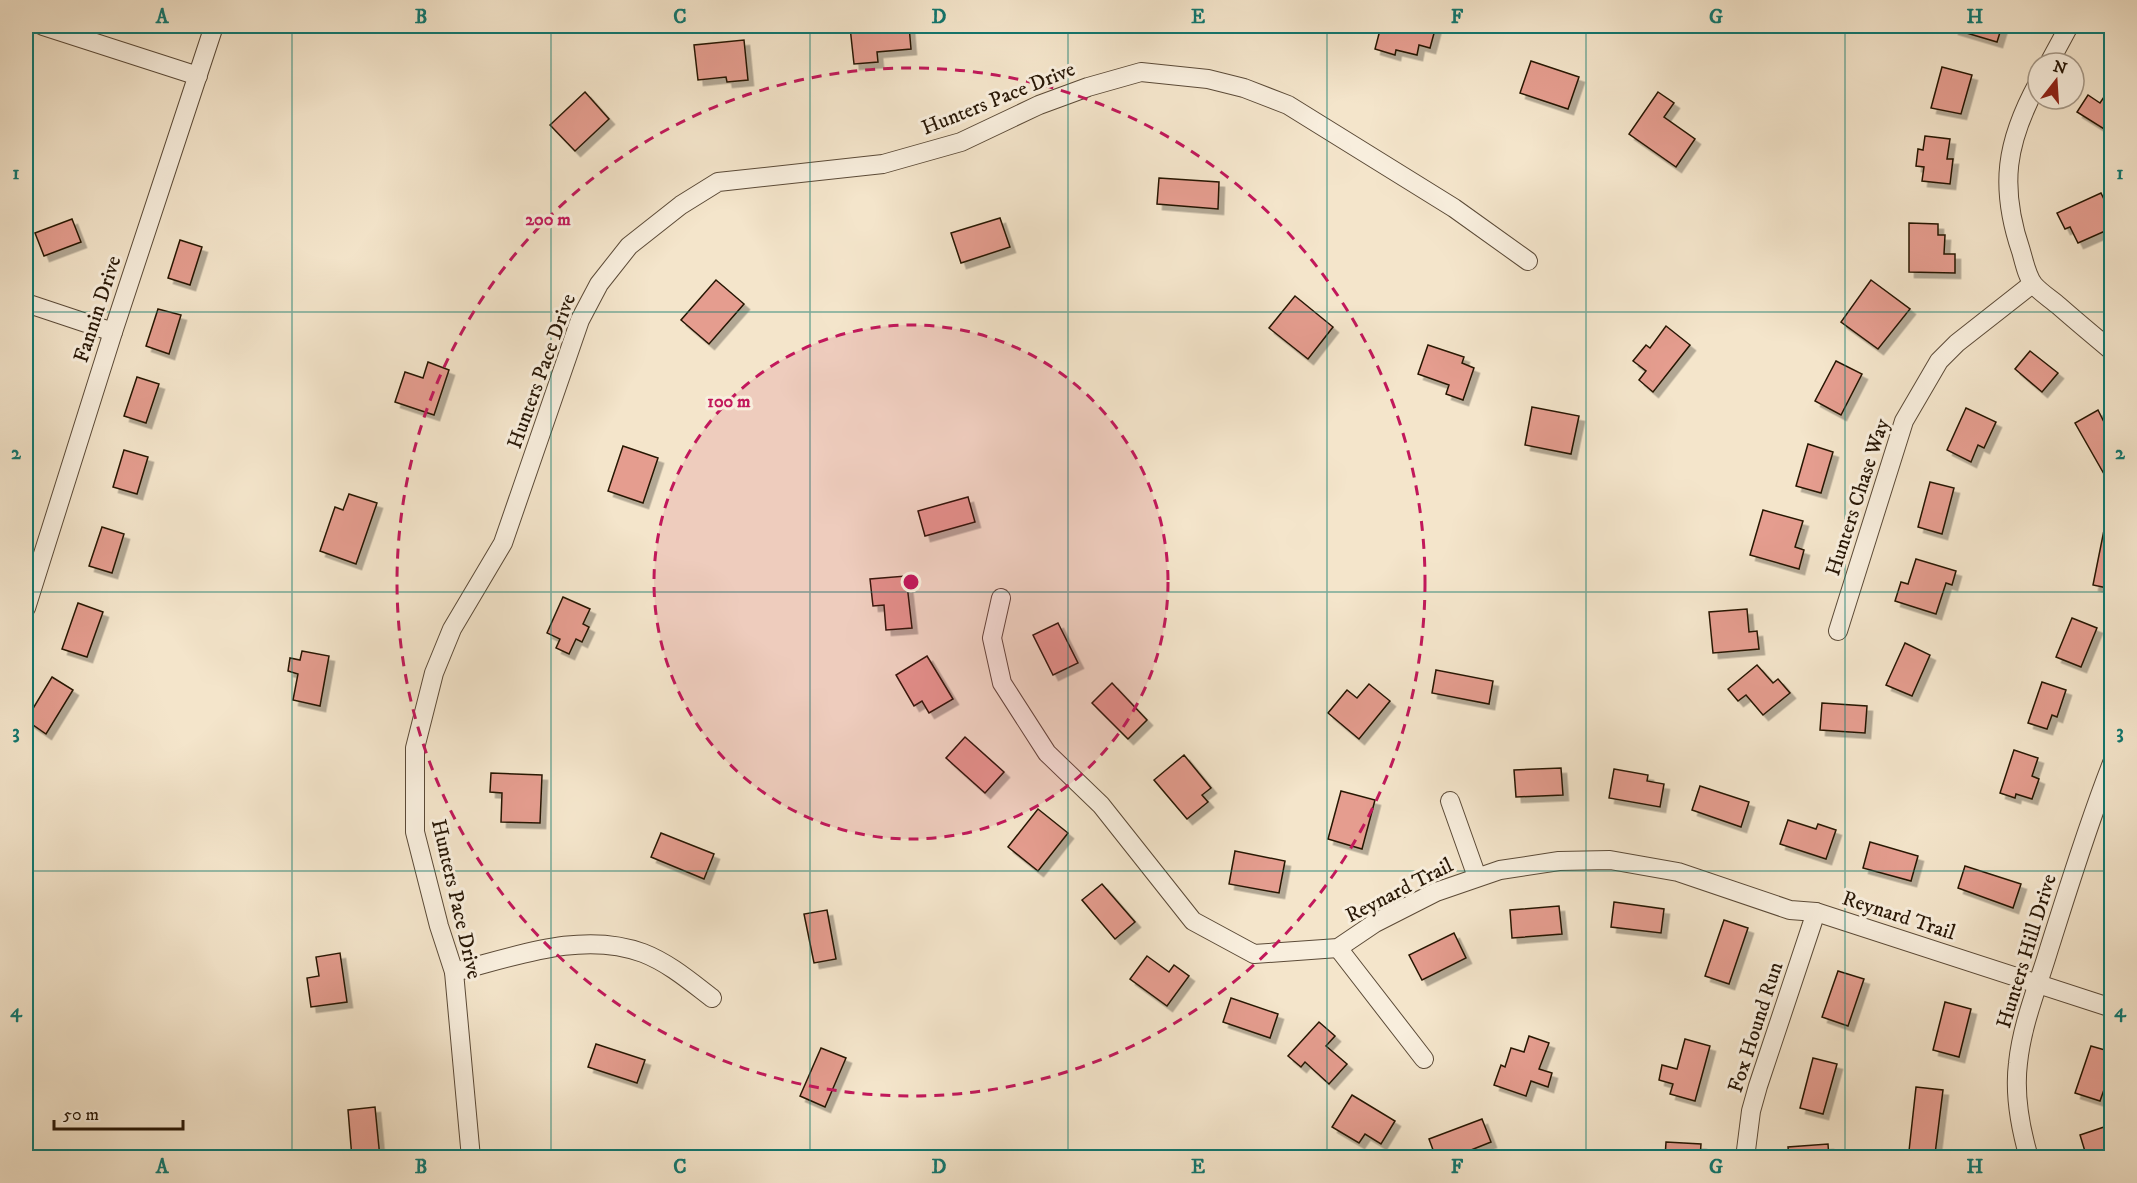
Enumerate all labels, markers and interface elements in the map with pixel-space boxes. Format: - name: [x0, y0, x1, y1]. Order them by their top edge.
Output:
- text: A: [155, 5, 170, 30]
- text: B: [415, 5, 427, 30]
- text: C: [673, 5, 687, 30]
- text: D: [932, 5, 947, 30]
- text: E: [1191, 5, 1205, 30]
- text: F: [1451, 5, 1464, 30]
- text: G: [1709, 5, 1723, 30]
- text: H: [1967, 5, 1984, 30]
- north arrow: [2026, 51, 2086, 111]
- street label: Hunters Pace Drive: [918, 56, 1079, 142]
- text: N: [2051, 56, 2069, 79]
- text: 1: [12, 161, 20, 186]
- text: 1: [2116, 161, 2124, 186]
- text: 200 m: [525, 209, 571, 231]
- street label: Fannin Drive: [68, 252, 128, 366]
- street label: Hunters Pace Drive: [502, 290, 582, 452]
- text: 100 m: [707, 391, 751, 413]
- street label: Hunters Chase Way: [1820, 414, 1896, 579]
- text: 2: [11, 441, 22, 466]
- text: 2: [2115, 441, 2126, 466]
- centre of rings: [901, 572, 921, 592]
- text: 3: [12, 720, 20, 745]
- text: 3: [2116, 720, 2124, 745]
- street label: Hunters Pace Drive: [425, 817, 487, 982]
- street label: Reynard Trail: [1341, 852, 1458, 929]
- street label: Hunters Hill Drive: [1991, 871, 2063, 1032]
- street label: Reynard Trail: [1839, 885, 1959, 947]
- street label: Fox Hound Run: [1723, 959, 1789, 1096]
- text: 4: [10, 999, 23, 1024]
- text: 4: [2114, 999, 2127, 1024]
- scale bar: [54, 1093, 183, 1131]
- text: 50 m: [63, 1104, 99, 1126]
- text: A: [155, 1155, 170, 1180]
- text: B: [415, 1155, 427, 1180]
- text: C: [673, 1155, 687, 1180]
- text: D: [932, 1155, 947, 1180]
- text: E: [1191, 1155, 1205, 1180]
- text: F: [1451, 1155, 1464, 1180]
- text: G: [1709, 1155, 1723, 1180]
- text: H: [1967, 1155, 1984, 1180]

